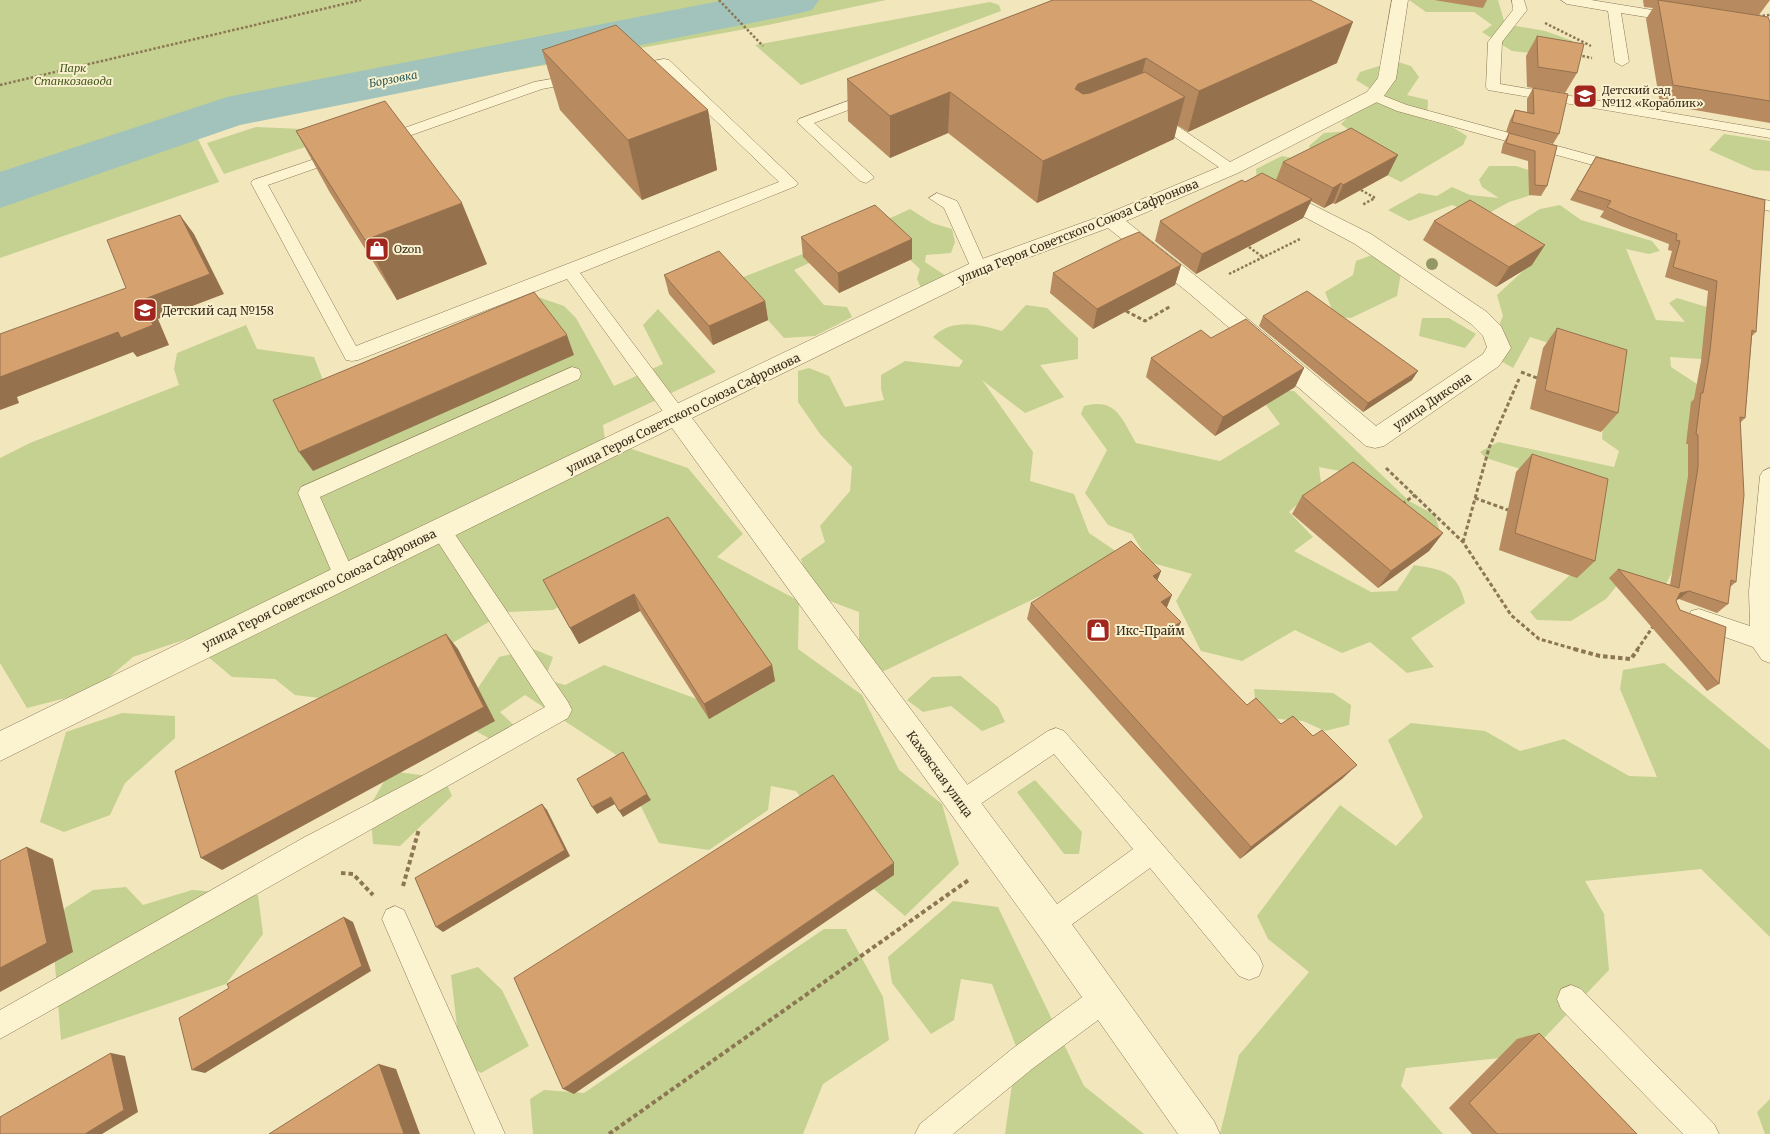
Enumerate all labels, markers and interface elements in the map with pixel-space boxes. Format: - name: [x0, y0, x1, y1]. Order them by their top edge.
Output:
- park label: Парк Станкозавода: [34, 61, 112, 88]
- water label: Борзовка: [368, 67, 418, 91]
- school or university icon: Детский сад №112 «Кораблик»: [1572, 83, 1598, 109]
- place label: Детский сад №112 «Кораблик»: [1602, 83, 1703, 110]
- street label: улица Героя Советского Союза Сафронова: [955, 175, 1201, 286]
- shop icon: Ozon: [364, 236, 390, 262]
- place label: Ozon: [394, 242, 422, 256]
- school or university icon: Детский сад №158: [132, 297, 158, 323]
- place label: Детский сад №158: [162, 303, 274, 318]
- street label: улица Героя Советского Союза Сафронова: [564, 349, 803, 476]
- street label: улица Диксона: [1390, 369, 1474, 433]
- street label: улица Героя Советского Союза Сафронова: [200, 525, 439, 652]
- shop icon: Икс-Прайм: [1085, 617, 1111, 643]
- place label: Икс-Прайм: [1116, 623, 1185, 638]
- street label: Каховская улица: [904, 728, 977, 821]

